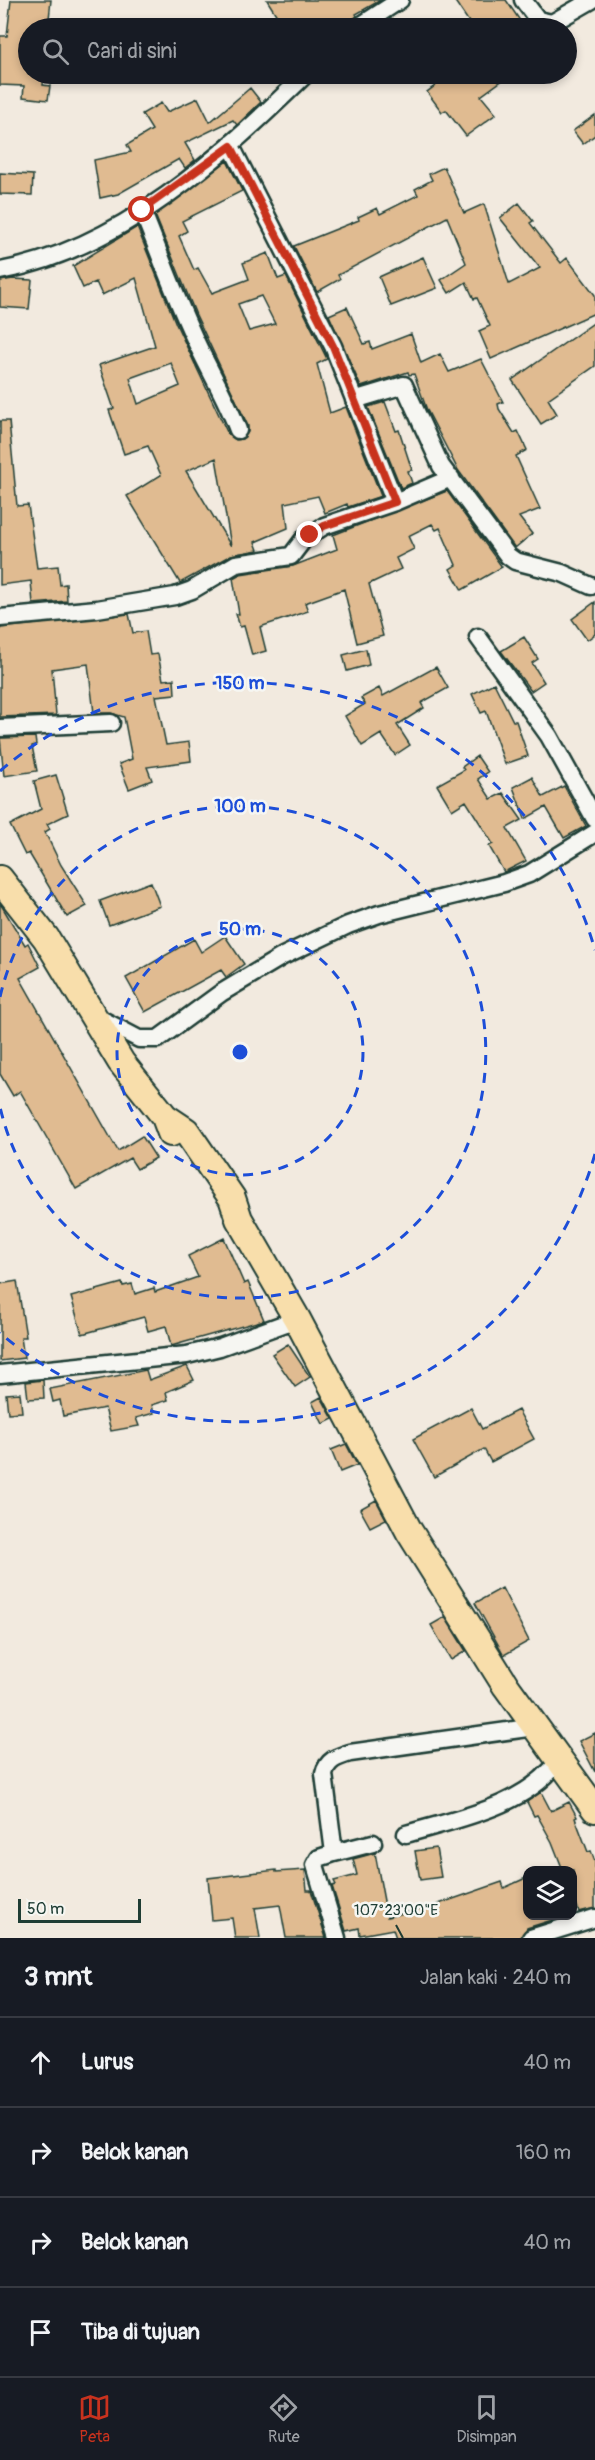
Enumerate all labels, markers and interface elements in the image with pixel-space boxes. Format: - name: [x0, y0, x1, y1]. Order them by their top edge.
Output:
- search box: [18, 18, 577, 84]
- icon: search: [39, 35, 72, 68]
- text: Cari di sini: [87, 37, 177, 65]
- route start: [128, 196, 154, 222]
- route end: [296, 521, 322, 547]
- text: 150 m: [216, 672, 265, 695]
- text: 100 m: [214, 795, 266, 818]
- text: 50 m: [219, 918, 261, 941]
- centre of rings: [230, 1042, 250, 1062]
- map controls: [523, 1866, 577, 1920]
- button: layers: [523, 1866, 577, 1920]
- scale bar: [18, 1896, 141, 1924]
- text: 50 m: [27, 1899, 64, 1919]
- text: 107°23'00"E: [354, 1901, 438, 1920]
- text: 3 mnt: [24, 1961, 92, 1993]
- text: Jalan kaki · 240 m: [420, 1965, 571, 1990]
- icon: ahead: [24, 2046, 57, 2079]
- text: Lurus: [81, 2048, 133, 2076]
- text: 40 m: [524, 2050, 571, 2075]
- icon: right: [24, 2136, 57, 2169]
- text: Belok kanan: [81, 2138, 189, 2166]
- text: 160 m: [516, 2140, 571, 2165]
- icon: right: [24, 2226, 57, 2259]
- text: Belok kanan: [81, 2228, 189, 2256]
- text: 40 m: [524, 2230, 571, 2255]
- icon: arrive: [24, 2316, 57, 2349]
- text: Tiba di tujuan: [81, 2318, 200, 2346]
- tab: Peta: [78, 2391, 111, 2447]
- tab: Rute: [267, 2391, 300, 2447]
- tab: Disimpan: [457, 2391, 517, 2447]

